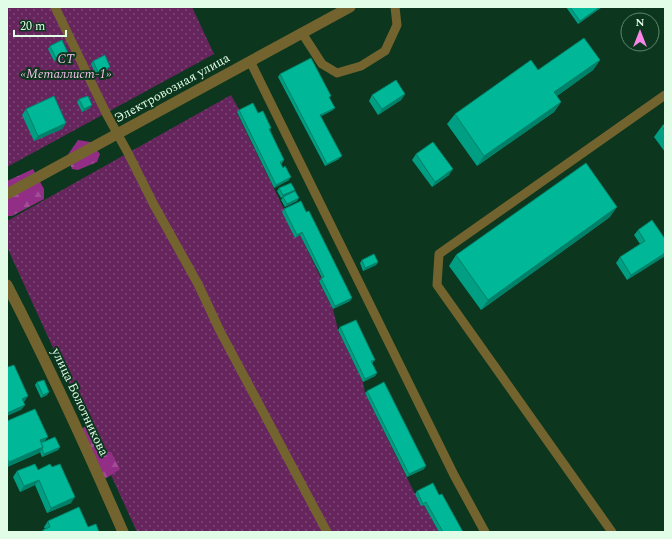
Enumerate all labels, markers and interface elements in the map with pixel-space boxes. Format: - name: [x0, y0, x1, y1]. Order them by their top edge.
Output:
- scale bar: [14, 12, 66, 38]
- north arrow: [620, 12, 660, 52]
- text: N: [636, 14, 645, 31]
- text: 20 m: [20, 17, 45, 36]
- street label: Электровозная улица: [111, 48, 234, 128]
- park label: СТ «Металлист-1»: [21, 49, 112, 84]
- street label: улица Болотникова: [46, 344, 114, 460]

